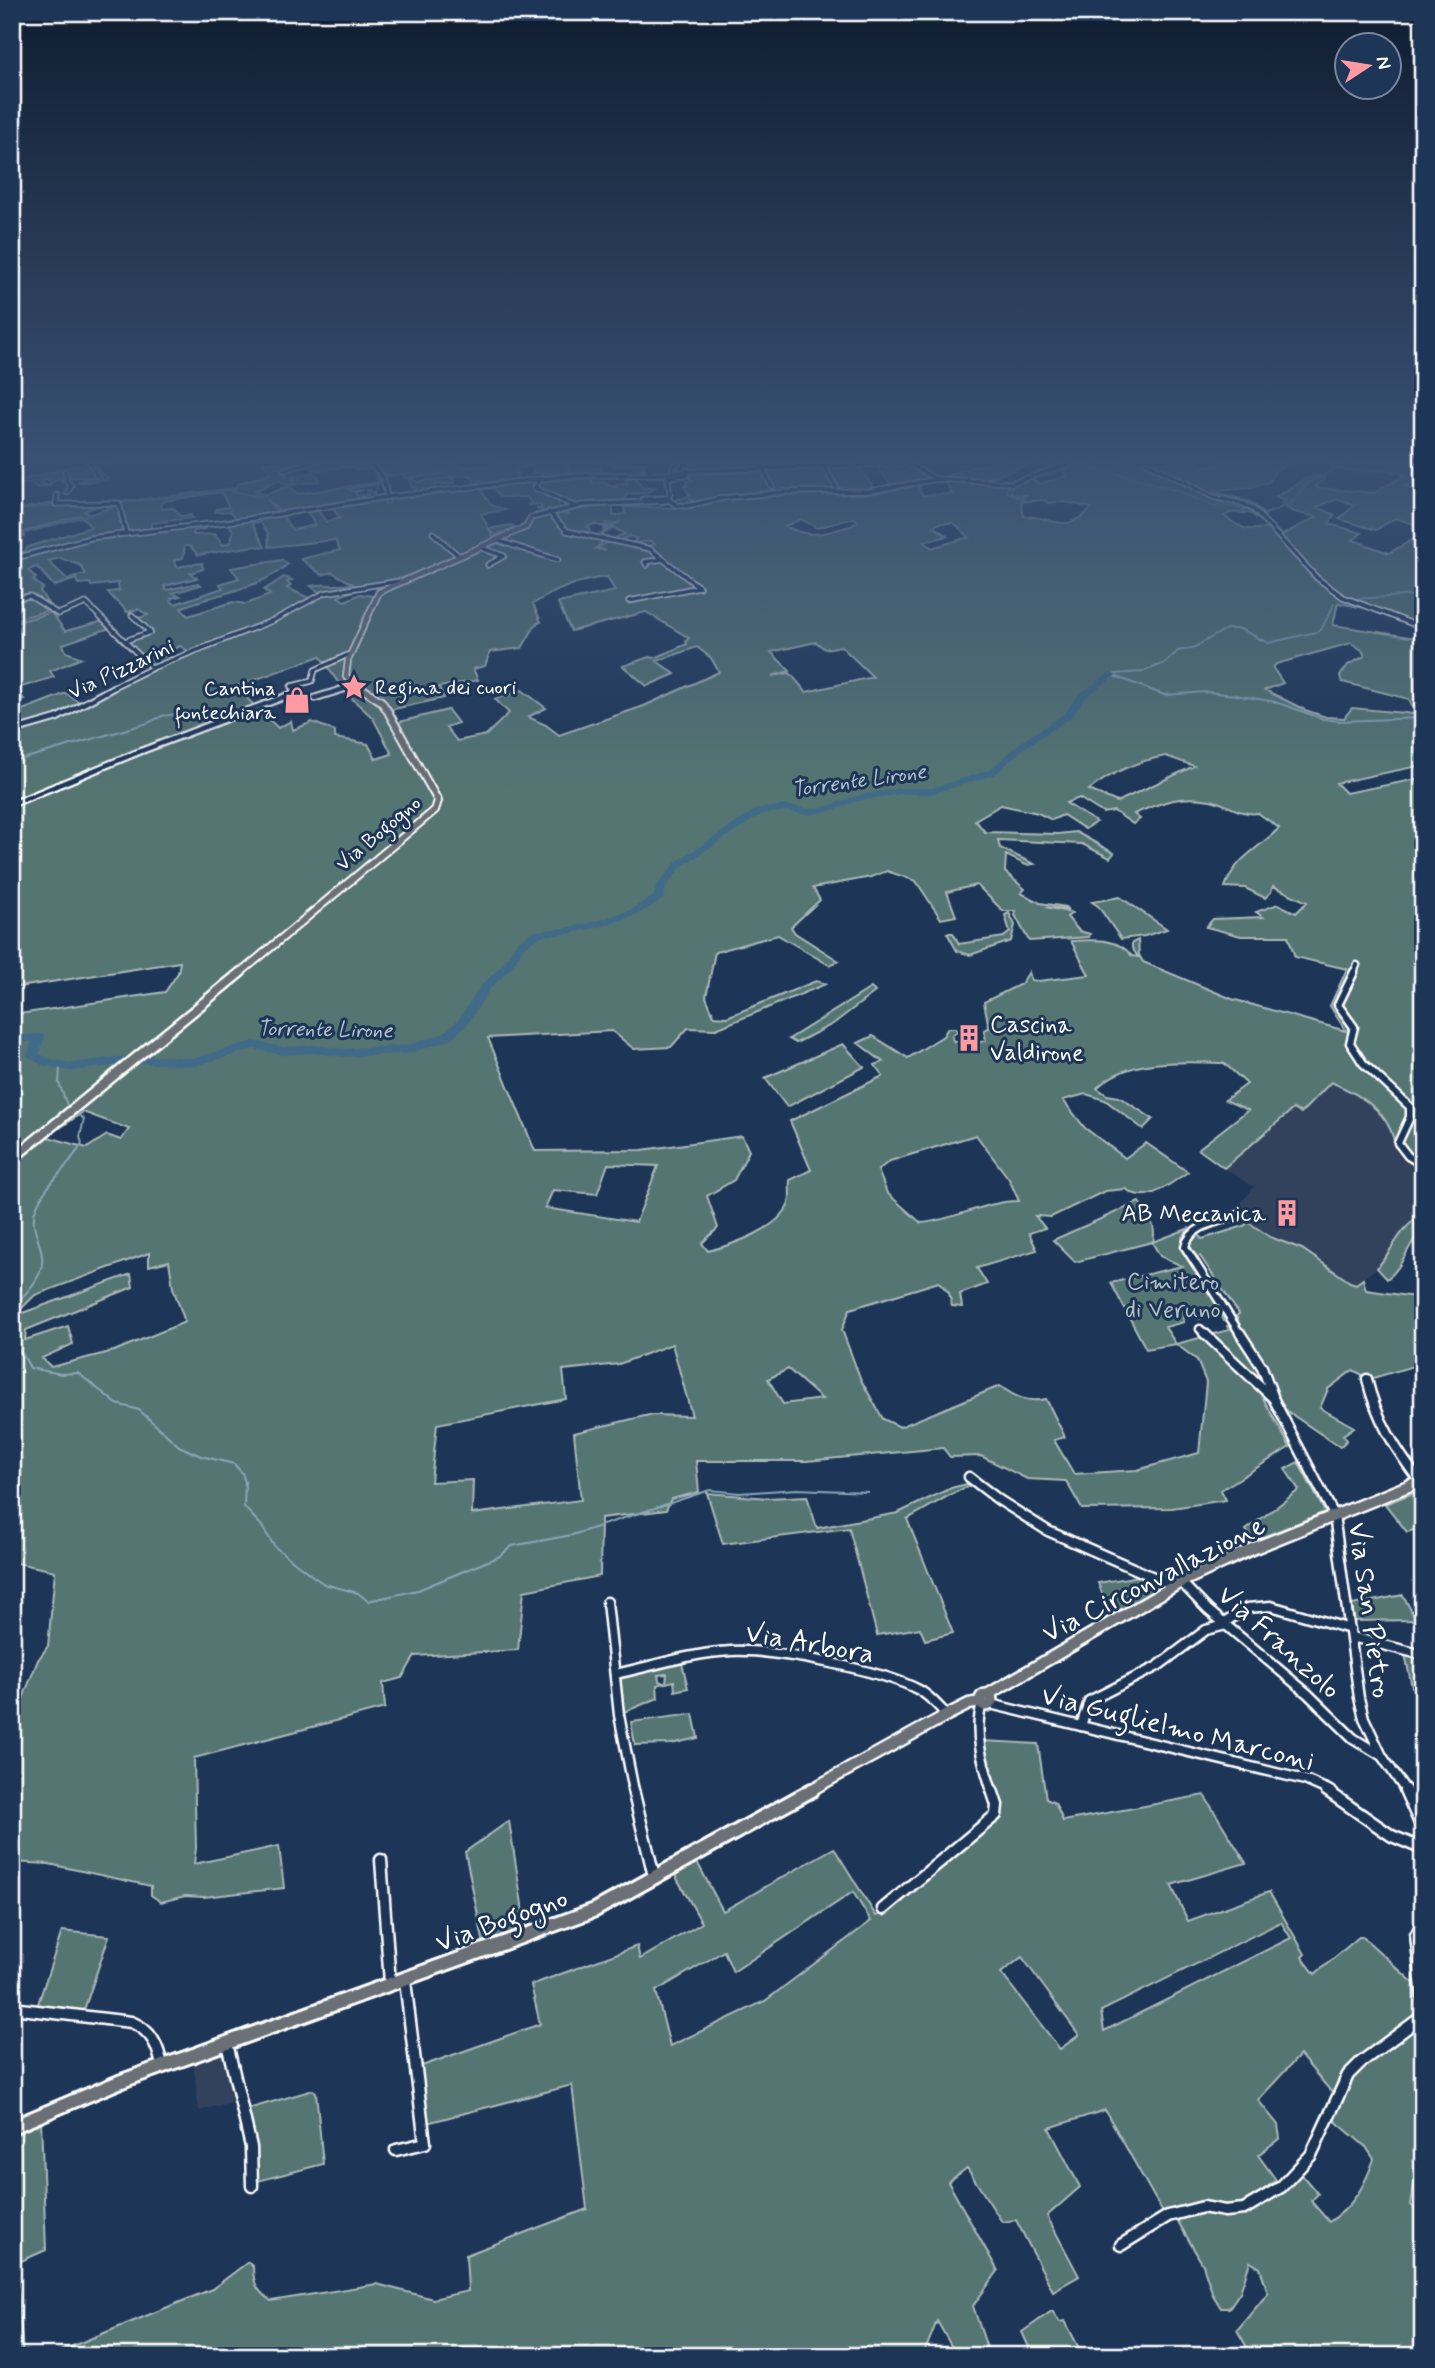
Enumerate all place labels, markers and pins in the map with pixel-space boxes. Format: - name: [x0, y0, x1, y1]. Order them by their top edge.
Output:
- place icon: Regina dei cuori: [339, 672, 369, 702]
- place label: Regina dei cuori: [375, 674, 516, 704]
- place label: Cantina fontechiara: [175, 675, 276, 729]
- shop icon: Cantina fontechiara: [282, 685, 312, 715]
- place label: Cascina Valdirone: [990, 1010, 1084, 1069]
- building icon: Cascina Valdirone: [954, 1023, 984, 1053]
- building icon: AB Meccanica: [1272, 1198, 1302, 1228]
- place label: AB Meccanica: [1122, 1199, 1267, 1230]

